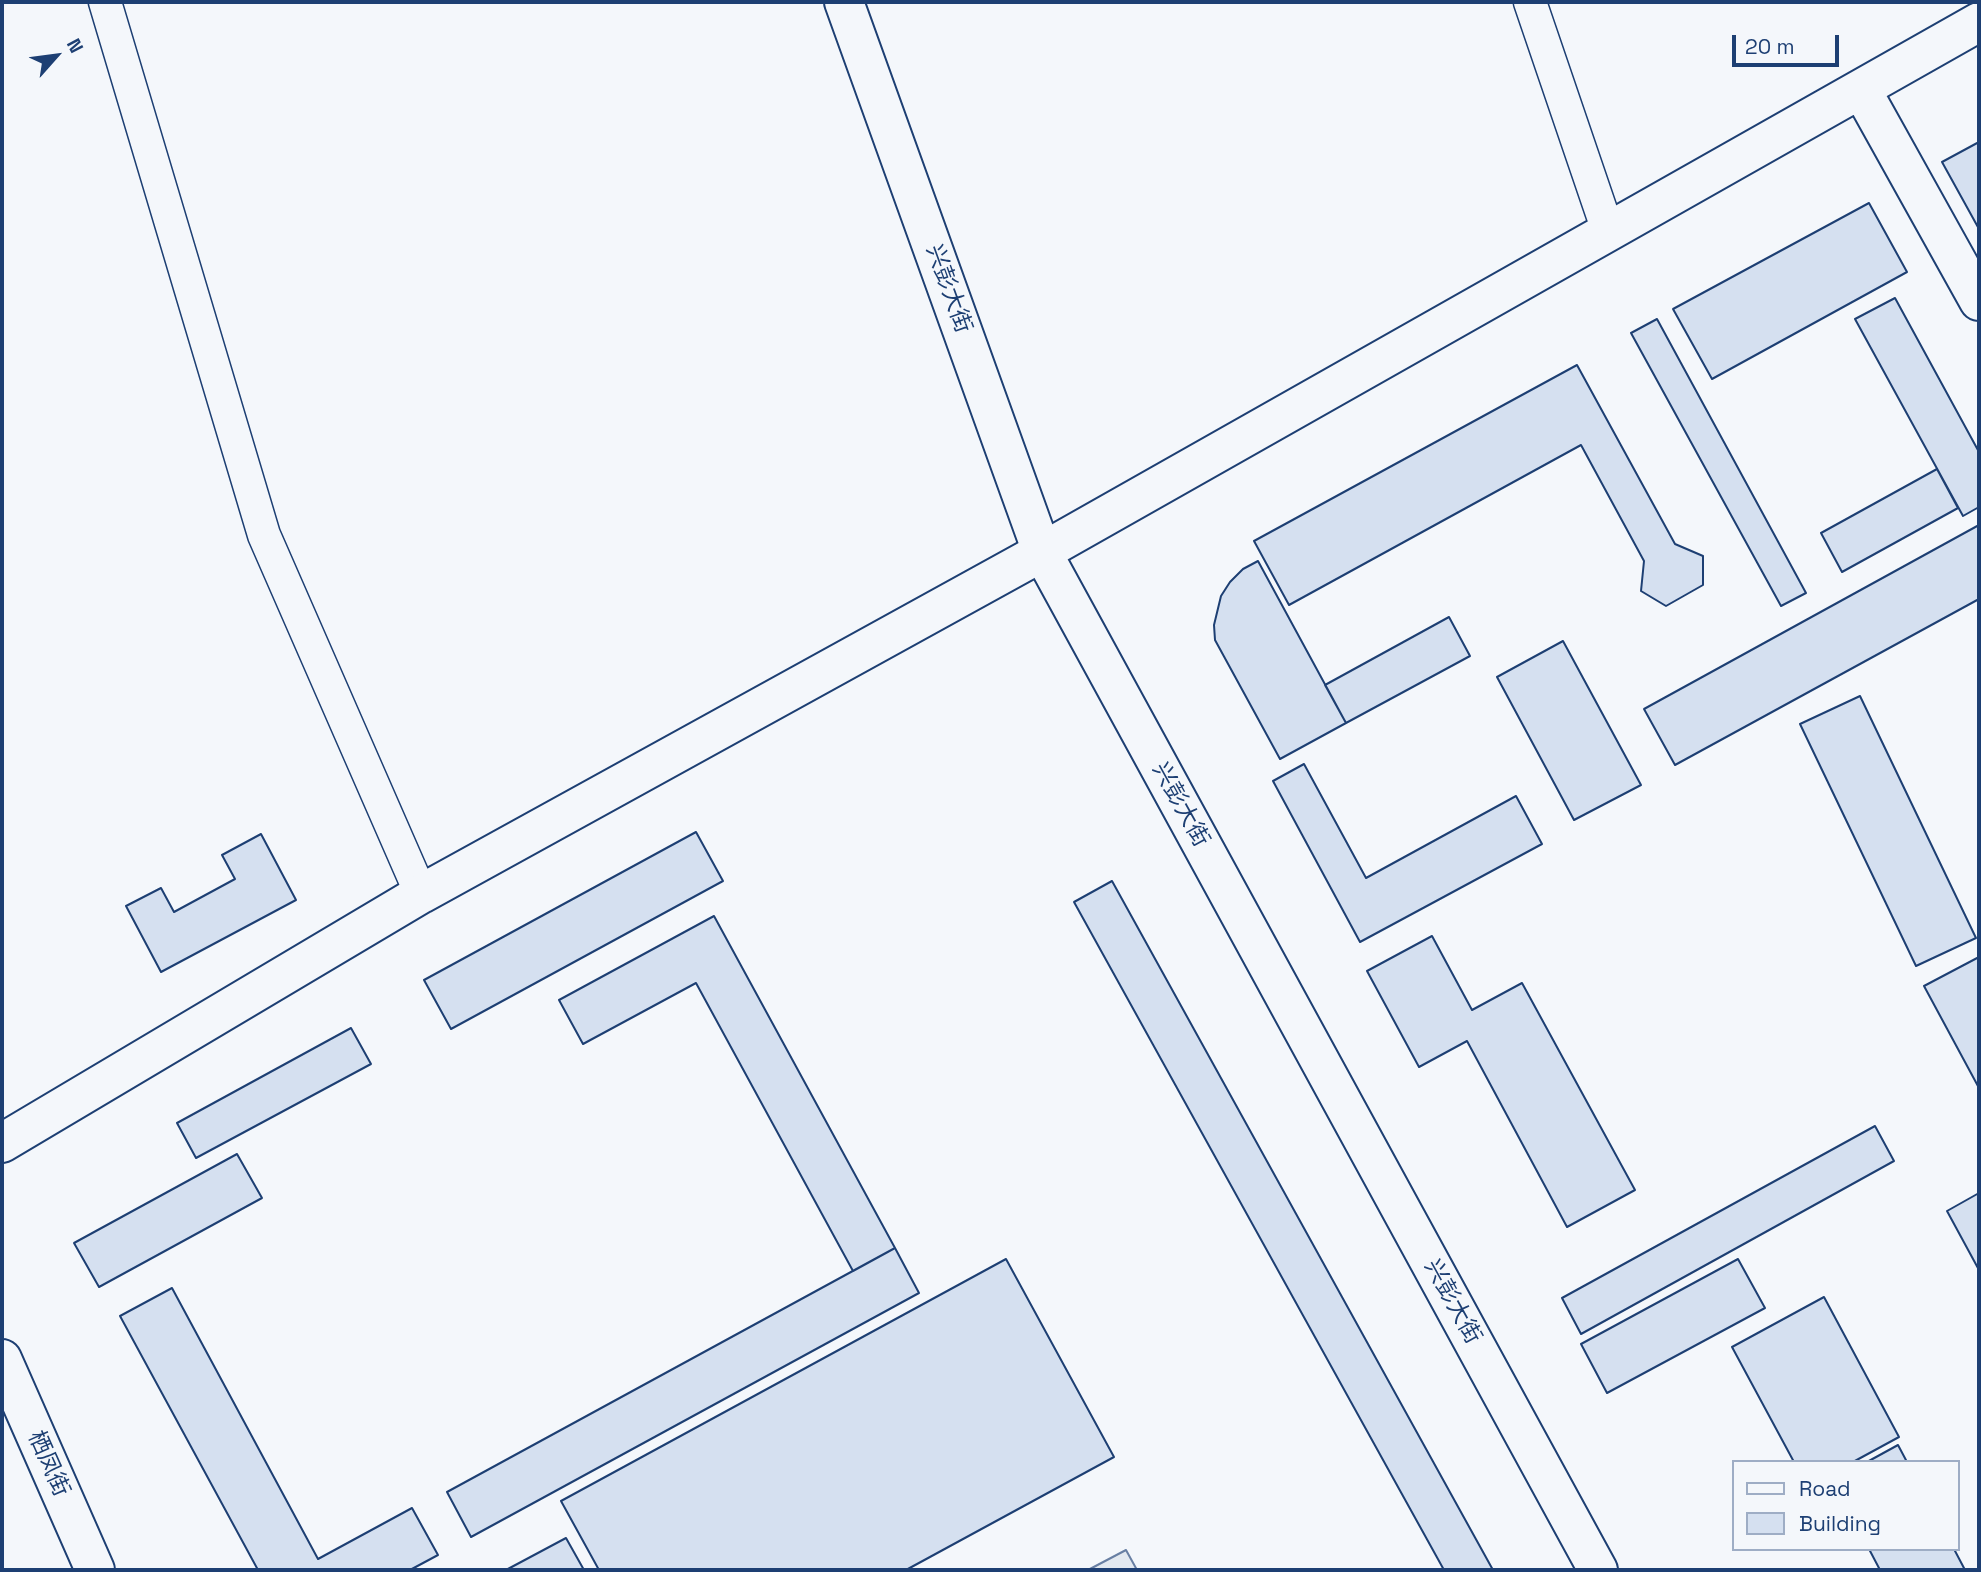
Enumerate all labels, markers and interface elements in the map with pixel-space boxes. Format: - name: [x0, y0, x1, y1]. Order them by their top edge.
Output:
- north arrow: [21, 21, 91, 91]
- scale bar: [1736, 21, 1843, 65]
- text: 20 m: [1745, 33, 1795, 60]
- text: N: [61, 34, 89, 57]
- street label: 兴彭大街: [919, 241, 977, 337]
- street label: 兴彭大街: [1146, 758, 1214, 852]
- street label: 兴彭大街: [1418, 1255, 1486, 1349]
- street label: 栖凤街: [21, 1427, 75, 1501]
- legend: [1732, 1460, 1960, 1551]
- text: Road: [1799, 1475, 1851, 1502]
- text: Building: [1799, 1510, 1881, 1537]

